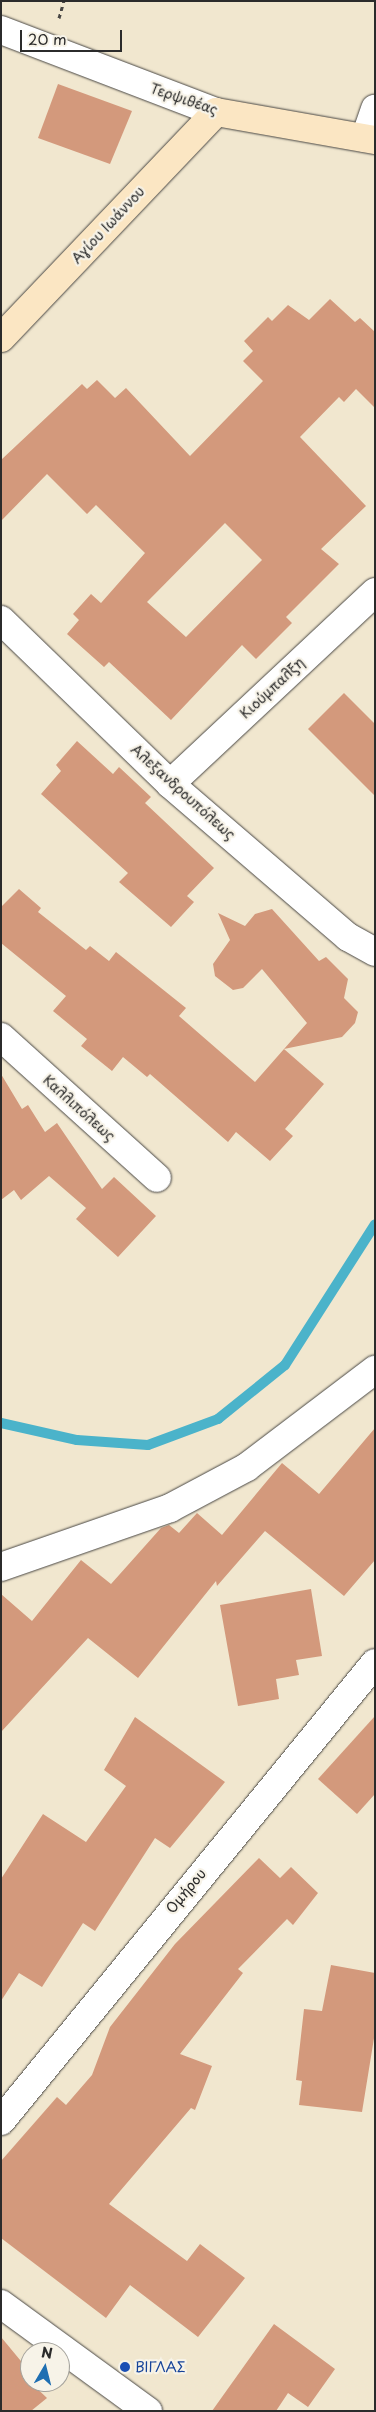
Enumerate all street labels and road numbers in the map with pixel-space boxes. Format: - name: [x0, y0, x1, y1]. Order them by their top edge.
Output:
- street label: Τερψιθέας: [148, 80, 220, 118]
- street label: Αγίου Ιωάννου: [68, 183, 148, 267]
- street label: Κιούμπαλξη: [236, 654, 308, 722]
- street label: Αλεξανδρουπόλεως: [128, 741, 238, 843]
- street label: Καλλιπόλεως: [40, 1071, 118, 1145]
- street label: Ομήρου: [163, 1865, 209, 1917]

